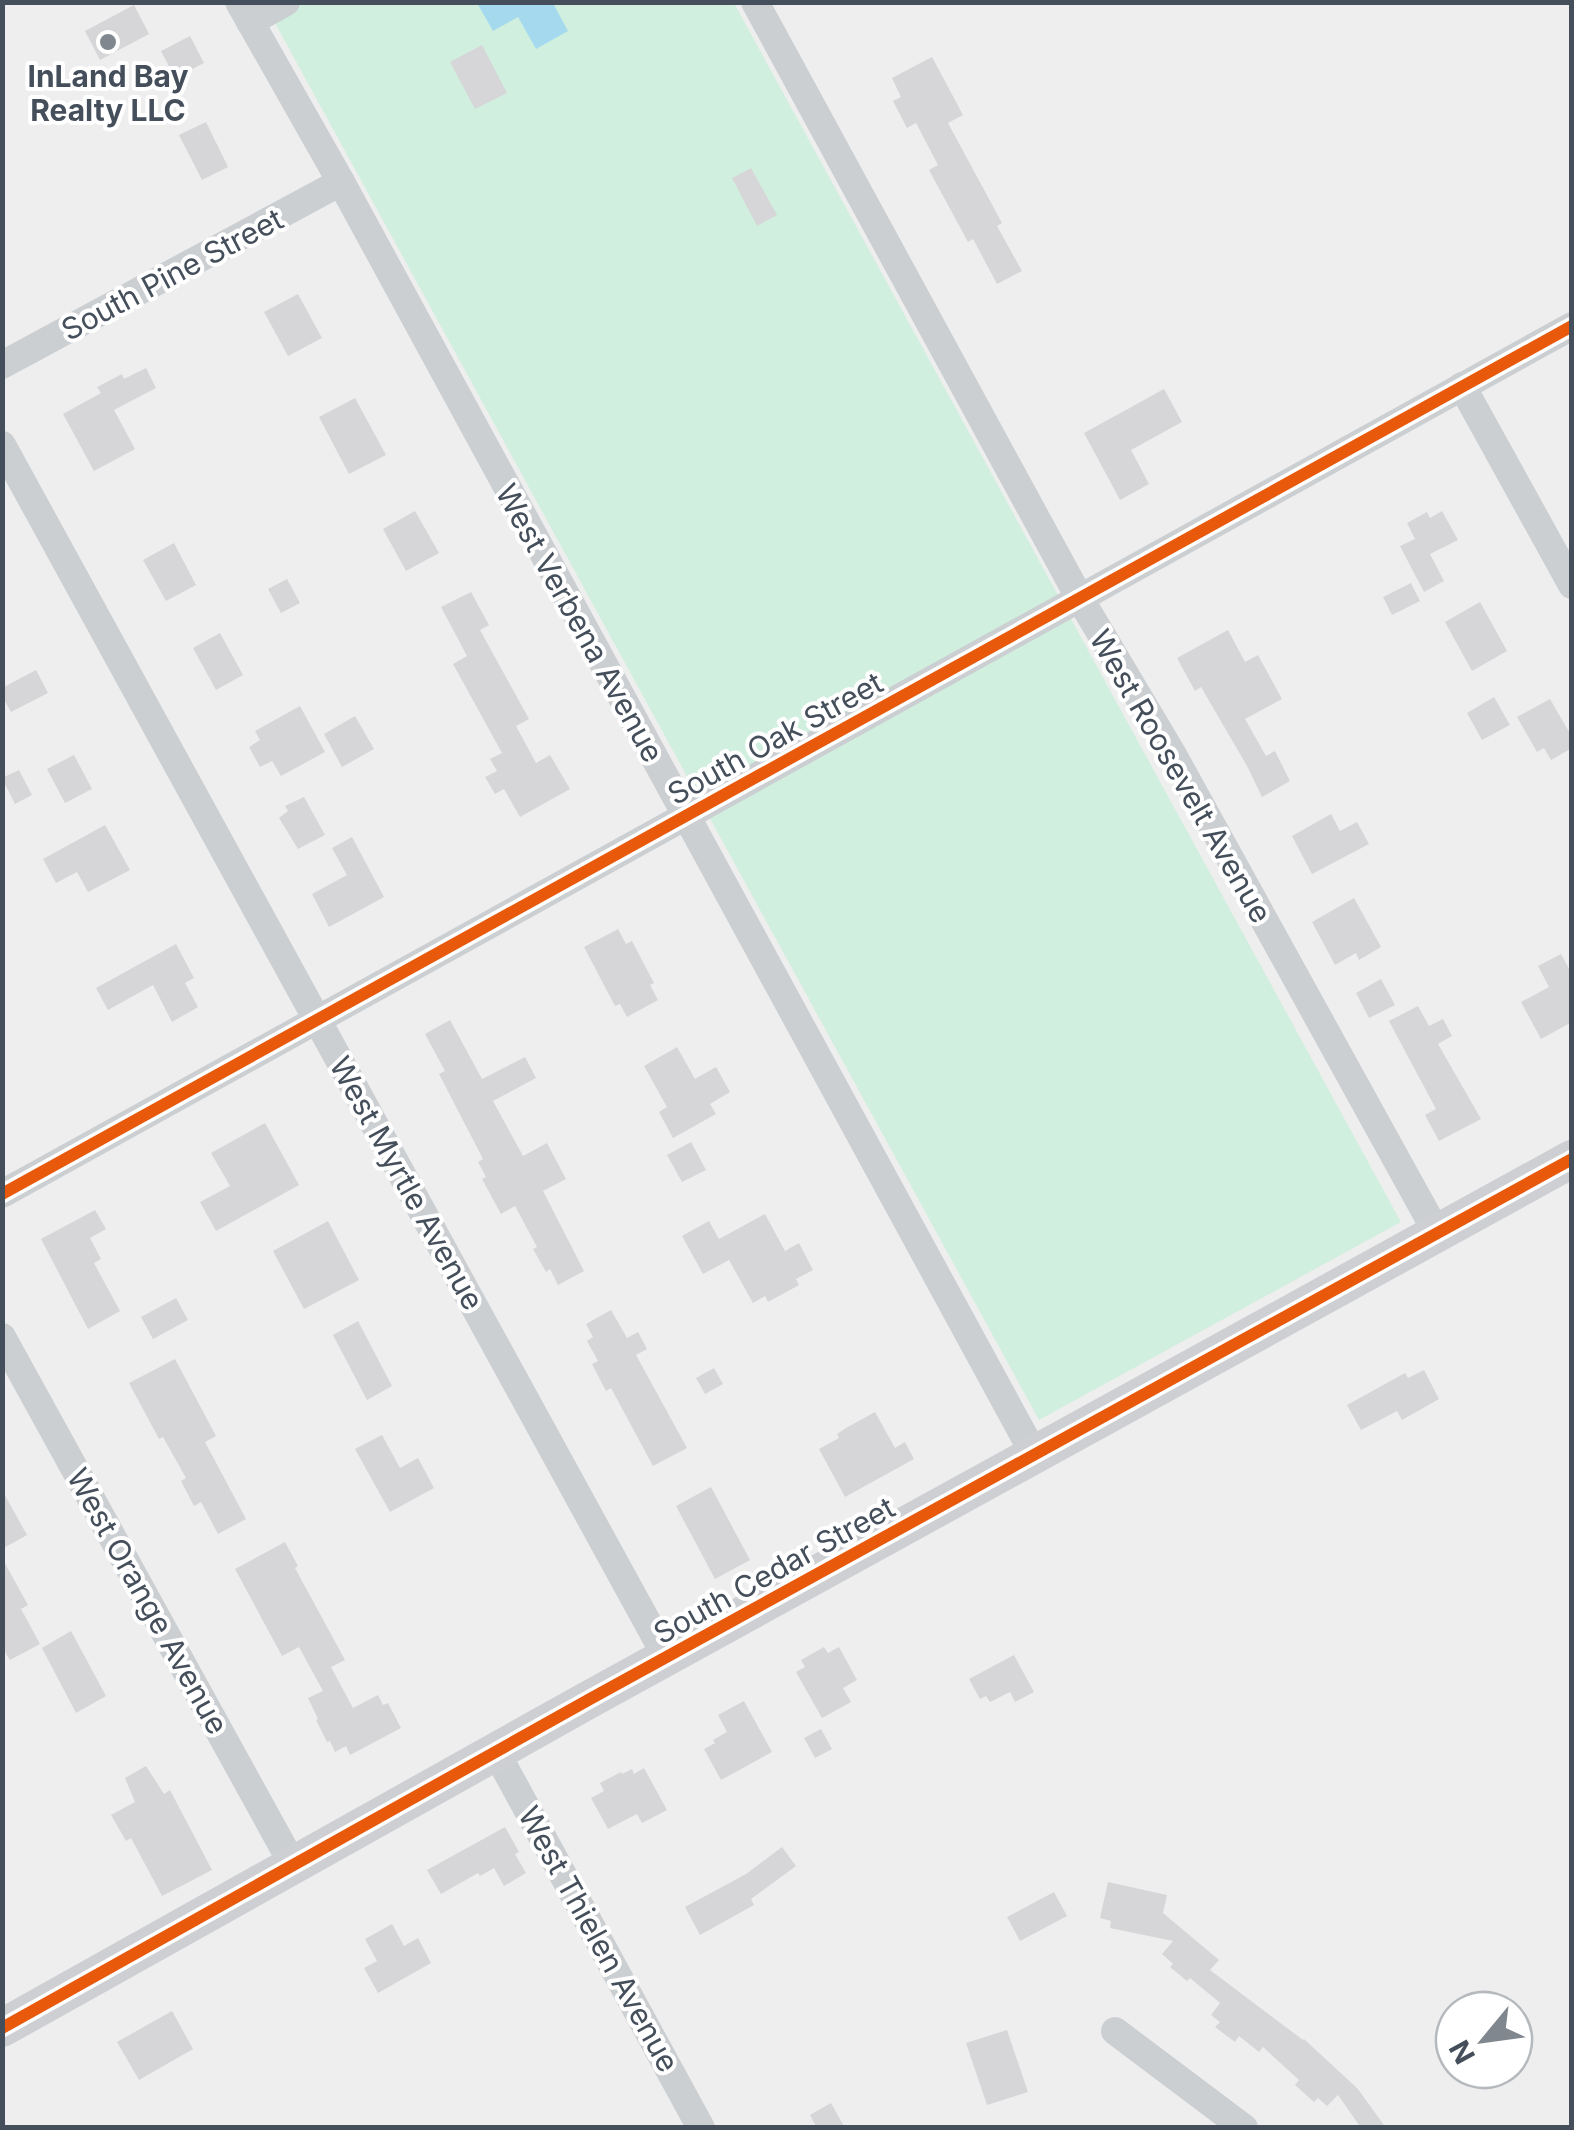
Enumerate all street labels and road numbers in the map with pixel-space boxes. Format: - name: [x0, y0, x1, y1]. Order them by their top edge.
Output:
- street label: South Pine Street: [55, 200, 289, 348]
- street label: West Verbena Avenue: [489, 478, 671, 768]
- street label: West Roosevelt Avenue: [1082, 623, 1280, 929]
- street label: South Oak Street: [661, 664, 889, 812]
- street label: West Myrtle Avenue: [322, 1050, 492, 1316]
- street label: West Orange Avenue: [60, 1462, 236, 1740]
- street label: South Cedar Street: [647, 1489, 901, 1651]
- street label: West Thielen Avenue: [511, 1800, 687, 2078]

